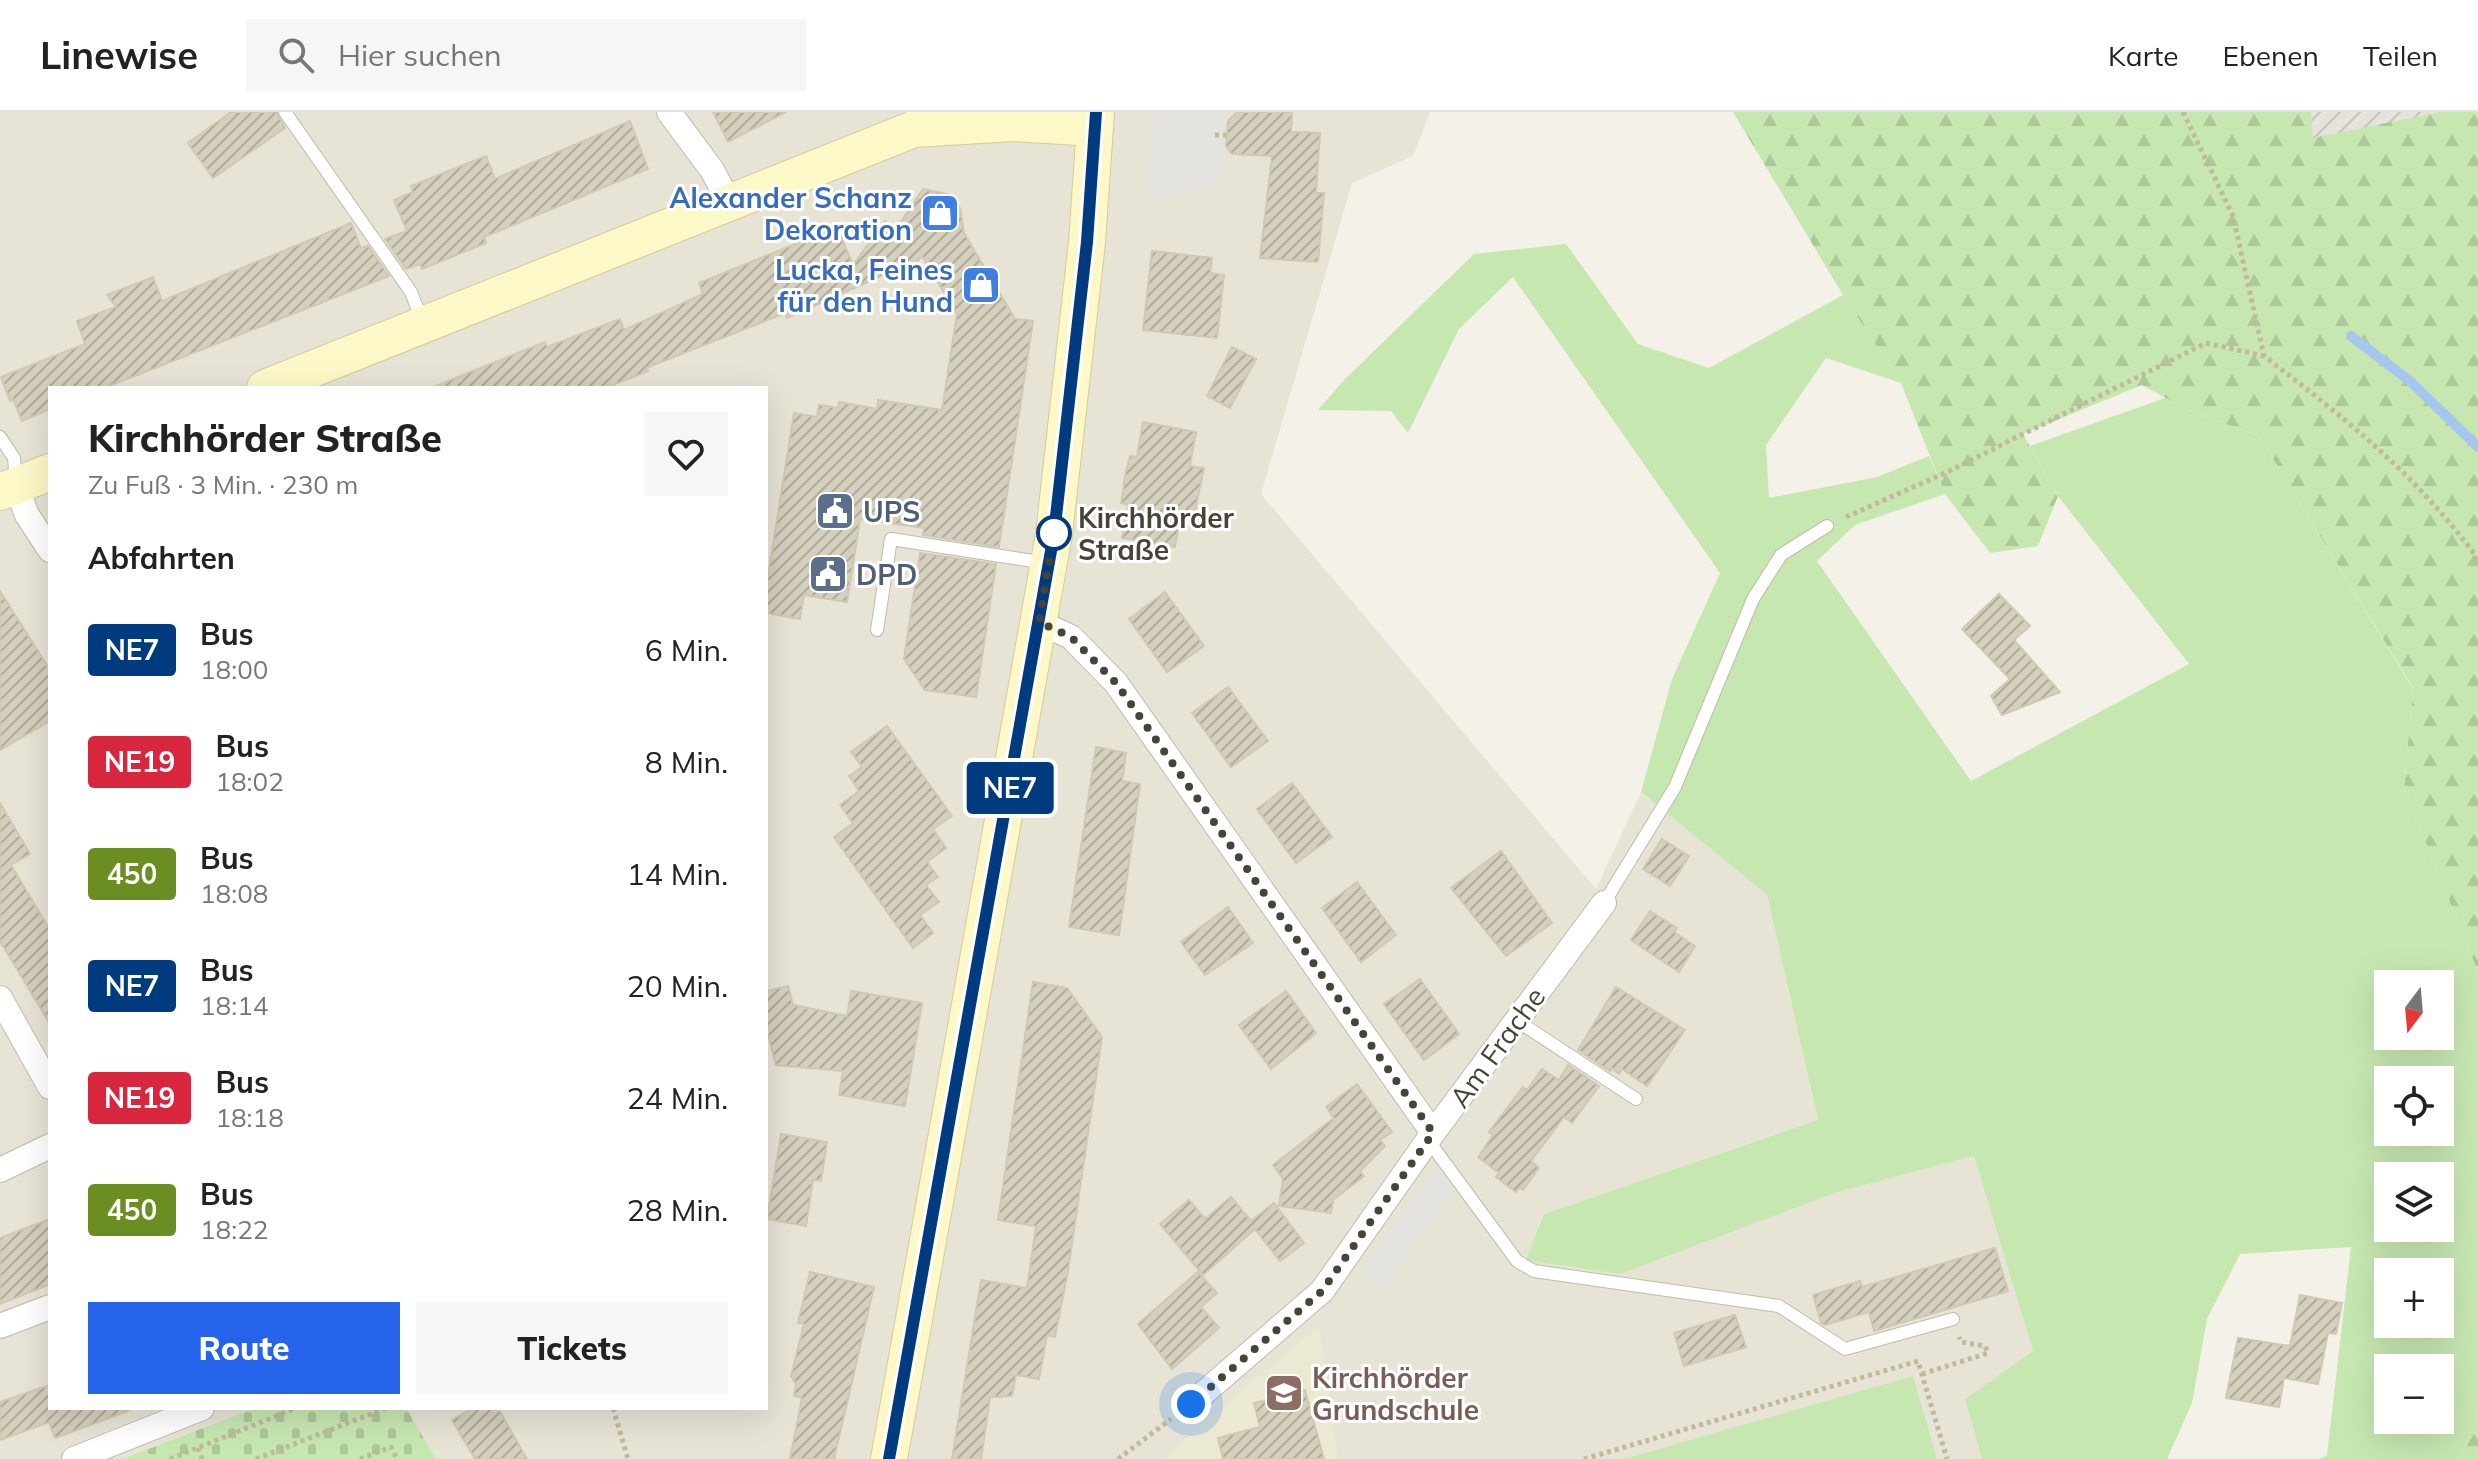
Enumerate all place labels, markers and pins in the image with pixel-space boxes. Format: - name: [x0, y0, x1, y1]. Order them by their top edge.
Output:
- place label: Alexander Schanz Dekoration: [669, 180, 912, 247]
- shop icon: Alexander Schanz Dekoration: [919, 192, 961, 234]
- place label: Lucka, Feines für den Hund: [775, 252, 953, 319]
- shop icon: Lucka, Feines für den Hund: [960, 264, 1002, 306]
- public building icon: UPS: [814, 490, 856, 532]
- place label: UPS: [863, 494, 920, 529]
- place label: Kirchhörder Straße: [1078, 500, 1234, 567]
- marker: Kirchhörder Straße: [1037, 516, 1071, 550]
- public building icon: DPD: [807, 553, 849, 595]
- place label: DPD: [856, 557, 917, 592]
- place label: Kirchhörder Grundschule: [1312, 1360, 1479, 1427]
- school or university icon: Kirchhörder Grundschule: [1263, 1372, 1305, 1414]

